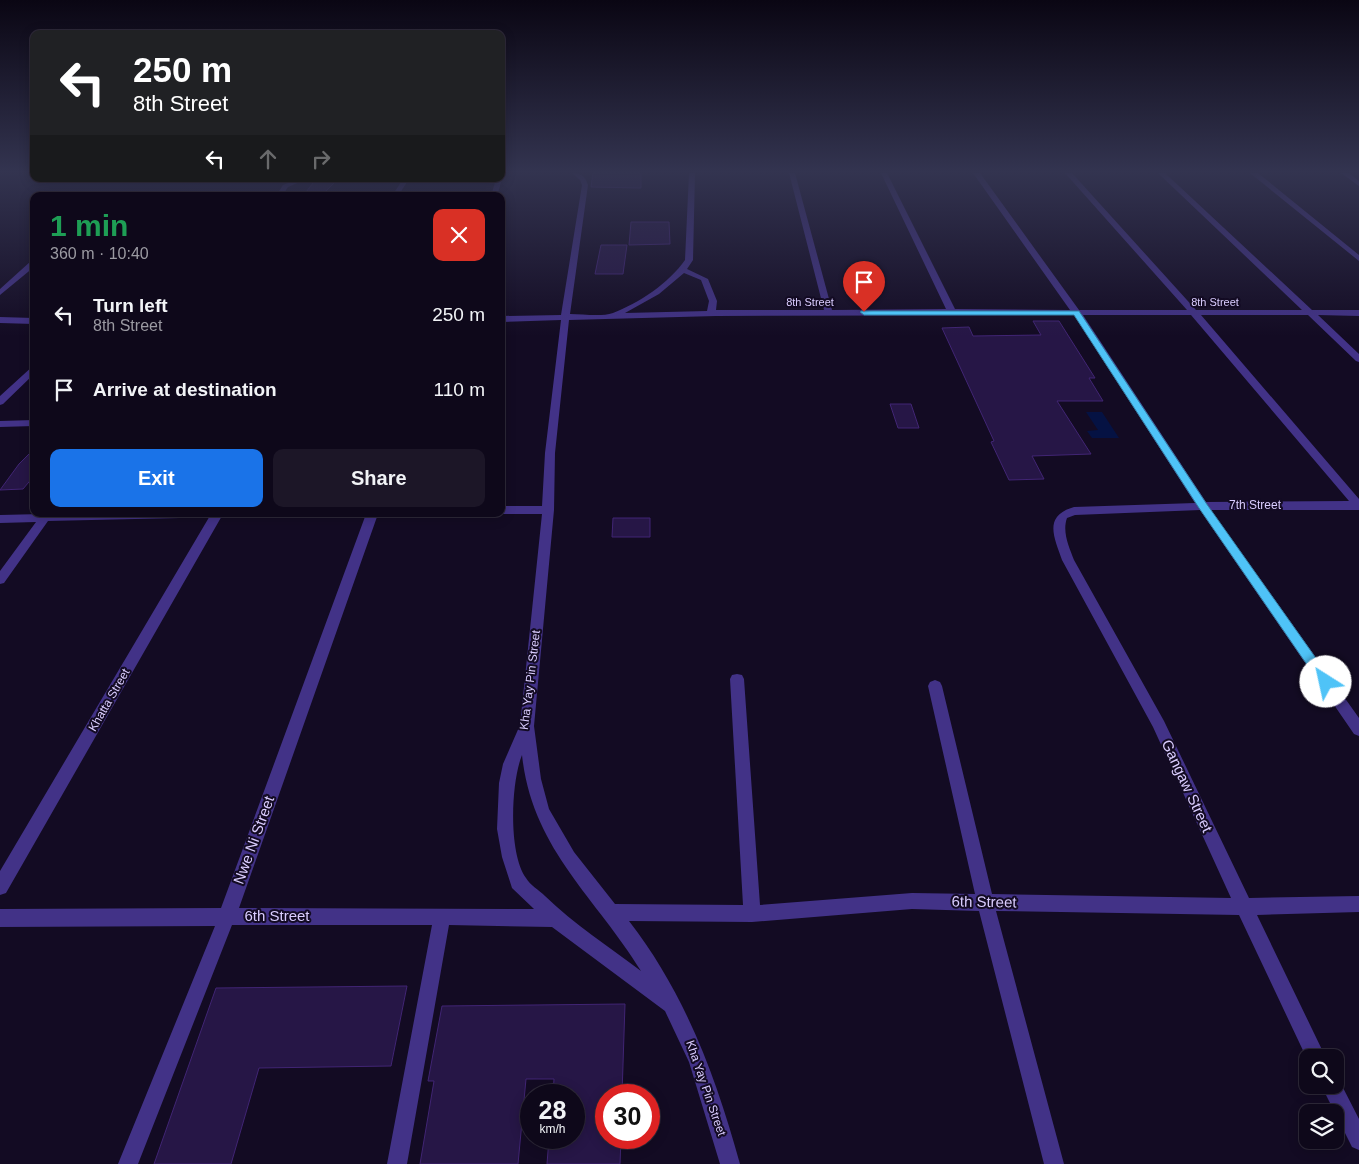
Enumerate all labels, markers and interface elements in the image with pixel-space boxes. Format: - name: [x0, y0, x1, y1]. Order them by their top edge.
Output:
- icon: left: [50, 50, 115, 115]
- text: 250 m: [133, 50, 232, 89]
- text: 8th Street: [133, 91, 228, 116]
- icon: left: [201, 145, 229, 173]
- icon: ahead: [254, 145, 282, 173]
- icon: right: [307, 145, 335, 173]
- text: 1 min: [50, 209, 128, 242]
- button: close: [433, 209, 485, 261]
- text: 360 m · 10:40: [50, 245, 149, 262]
- pin: [843, 261, 885, 312]
- icon: arrive: [850, 268, 878, 296]
- text: Turn left: [93, 295, 168, 316]
- street label: 8th Street: [786, 296, 834, 308]
- street label: 8th Street: [1191, 296, 1239, 308]
- icon: left: [50, 301, 78, 329]
- text: 250 m: [432, 304, 485, 325]
- text: 8th Street: [93, 317, 162, 334]
- icon: arrive: [50, 376, 78, 404]
- text: Arrive at destination: [93, 379, 277, 400]
- text: 110 m: [434, 379, 485, 400]
- button: Exit: [50, 449, 263, 507]
- button: Share: [273, 449, 485, 507]
- street label: 7th Street: [1229, 498, 1282, 512]
- street label: Kha Yay Pin Street: [517, 629, 543, 731]
- position arrow: [1299, 655, 1351, 707]
- street label: Khatta Street: [85, 666, 133, 734]
- street label: Gangaw Street: [1159, 737, 1217, 835]
- street label: Nwe Ni Street: [230, 793, 278, 886]
- street label: 6th Street: [951, 892, 1018, 911]
- street label: 6th Street: [244, 907, 310, 924]
- street label: Kha Yay Pin Street: [683, 1038, 729, 1138]
- map controls: [1299, 1049, 1344, 1149]
- button: search: [1299, 1049, 1344, 1094]
- speed limit sign: 30: [595, 1084, 660, 1149]
- text: 28: [539, 1096, 566, 1124]
- button: layers: [1299, 1104, 1344, 1149]
- text: km/h: [539, 1122, 566, 1136]

